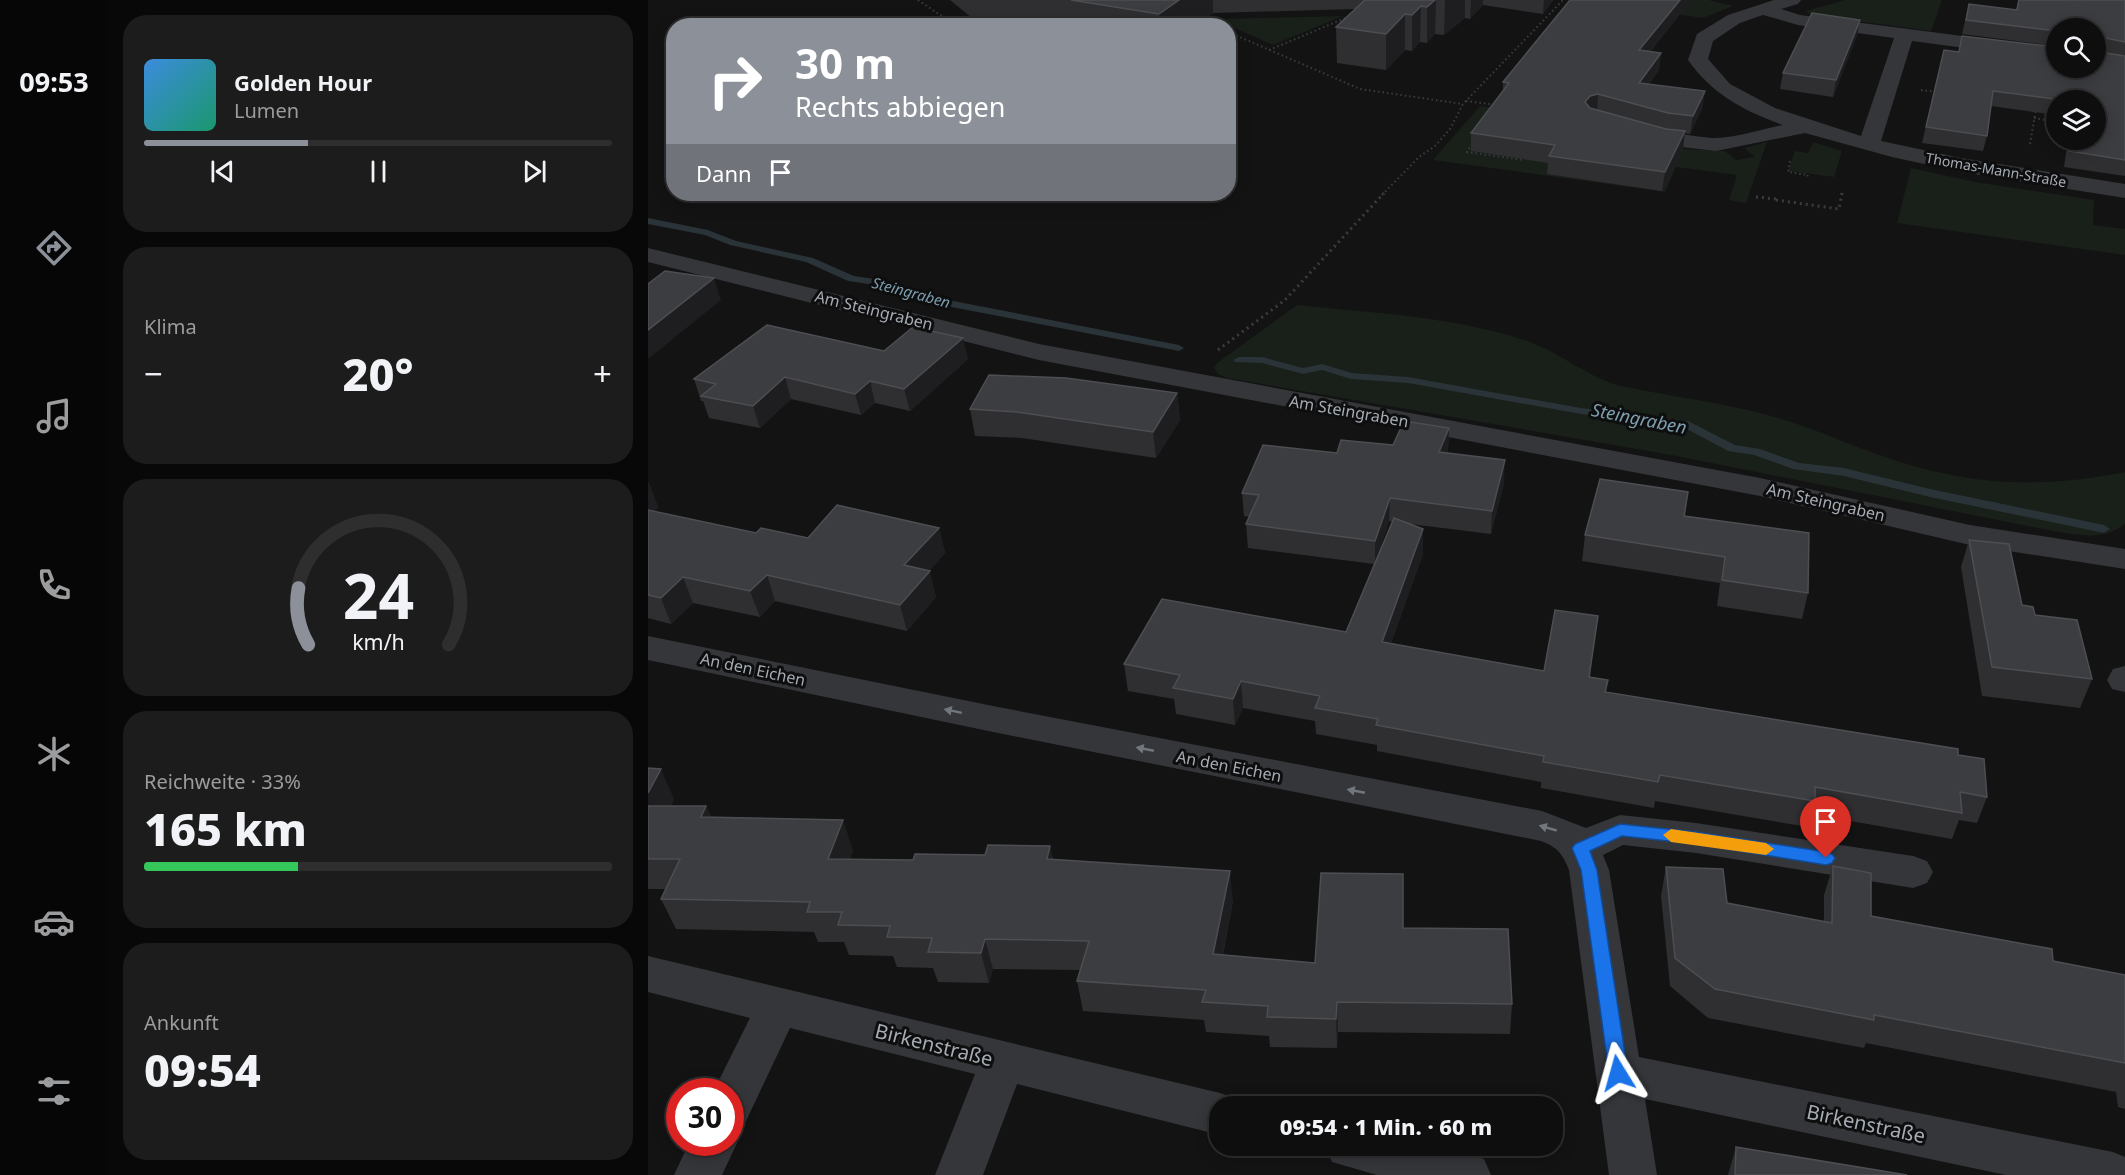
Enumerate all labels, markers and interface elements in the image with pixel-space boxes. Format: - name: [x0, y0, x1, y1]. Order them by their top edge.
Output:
- map controls: [2046, 18, 2106, 150]
- button: search: [2046, 18, 2106, 78]
- text: 30 m: [795, 34, 895, 91]
- icon: right: [696, 42, 774, 120]
- text: 09:53: [19, 63, 89, 100]
- text: Golden Hour: [234, 67, 372, 97]
- text: Rechts abbiegen: [795, 88, 1005, 125]
- button: layers: [2046, 90, 2106, 150]
- text: Lumen: [234, 97, 299, 124]
- street label: Thomas-Mann-Straße: [1924, 148, 2068, 191]
- icon: previous: [206, 155, 239, 188]
- icon: pause: [362, 155, 395, 188]
- icon: next: [518, 155, 551, 188]
- icon: arrive: [764, 156, 797, 189]
- text: Dann: [696, 158, 752, 188]
- icon: directions: [33, 227, 75, 269]
- water label: Steingraben: [870, 272, 953, 312]
- street label: Am Steingraben: [813, 285, 935, 335]
- text: Klima: [144, 313, 197, 340]
- text: 20°: [342, 343, 414, 404]
- text: −: [144, 351, 163, 396]
- text: +: [593, 351, 612, 396]
- street label: Am Steingraben: [1288, 390, 1410, 432]
- icon: music: [33, 395, 75, 437]
- water label: Steingraben: [1590, 397, 1689, 439]
- street label: Am Steingraben: [1765, 478, 1887, 526]
- text: 24: [342, 552, 414, 637]
- icon: phone: [33, 564, 75, 606]
- text: km/h: [352, 627, 404, 656]
- street label: An den Eichen: [699, 647, 807, 691]
- one-way arrow: [944, 706, 963, 715]
- icon: climate: [33, 733, 75, 775]
- one-way arrow: [1135, 744, 1154, 753]
- street label: An den Eichen: [1175, 745, 1283, 787]
- text: Reichweite · 33%: [144, 768, 301, 795]
- one-way arrow: [1347, 786, 1366, 795]
- pin: [1800, 796, 1851, 858]
- text: 165 km: [144, 798, 307, 859]
- icon: arrive: [1809, 805, 1842, 838]
- one-way arrow: [1539, 823, 1557, 832]
- icon: car: [33, 901, 75, 943]
- text: Ankunft: [144, 1009, 219, 1036]
- street label: Birkenstraße: [872, 1017, 996, 1072]
- text: 09:54: [144, 1039, 261, 1100]
- position arrow: [1586, 1041, 1650, 1105]
- icon: filters: [33, 1070, 75, 1112]
- speed limit sign: 30: [666, 1078, 744, 1156]
- street label: Birkenstraße: [1804, 1098, 1928, 1149]
- text: 09:54 · 1 Min. · 60 m: [1280, 1111, 1492, 1141]

